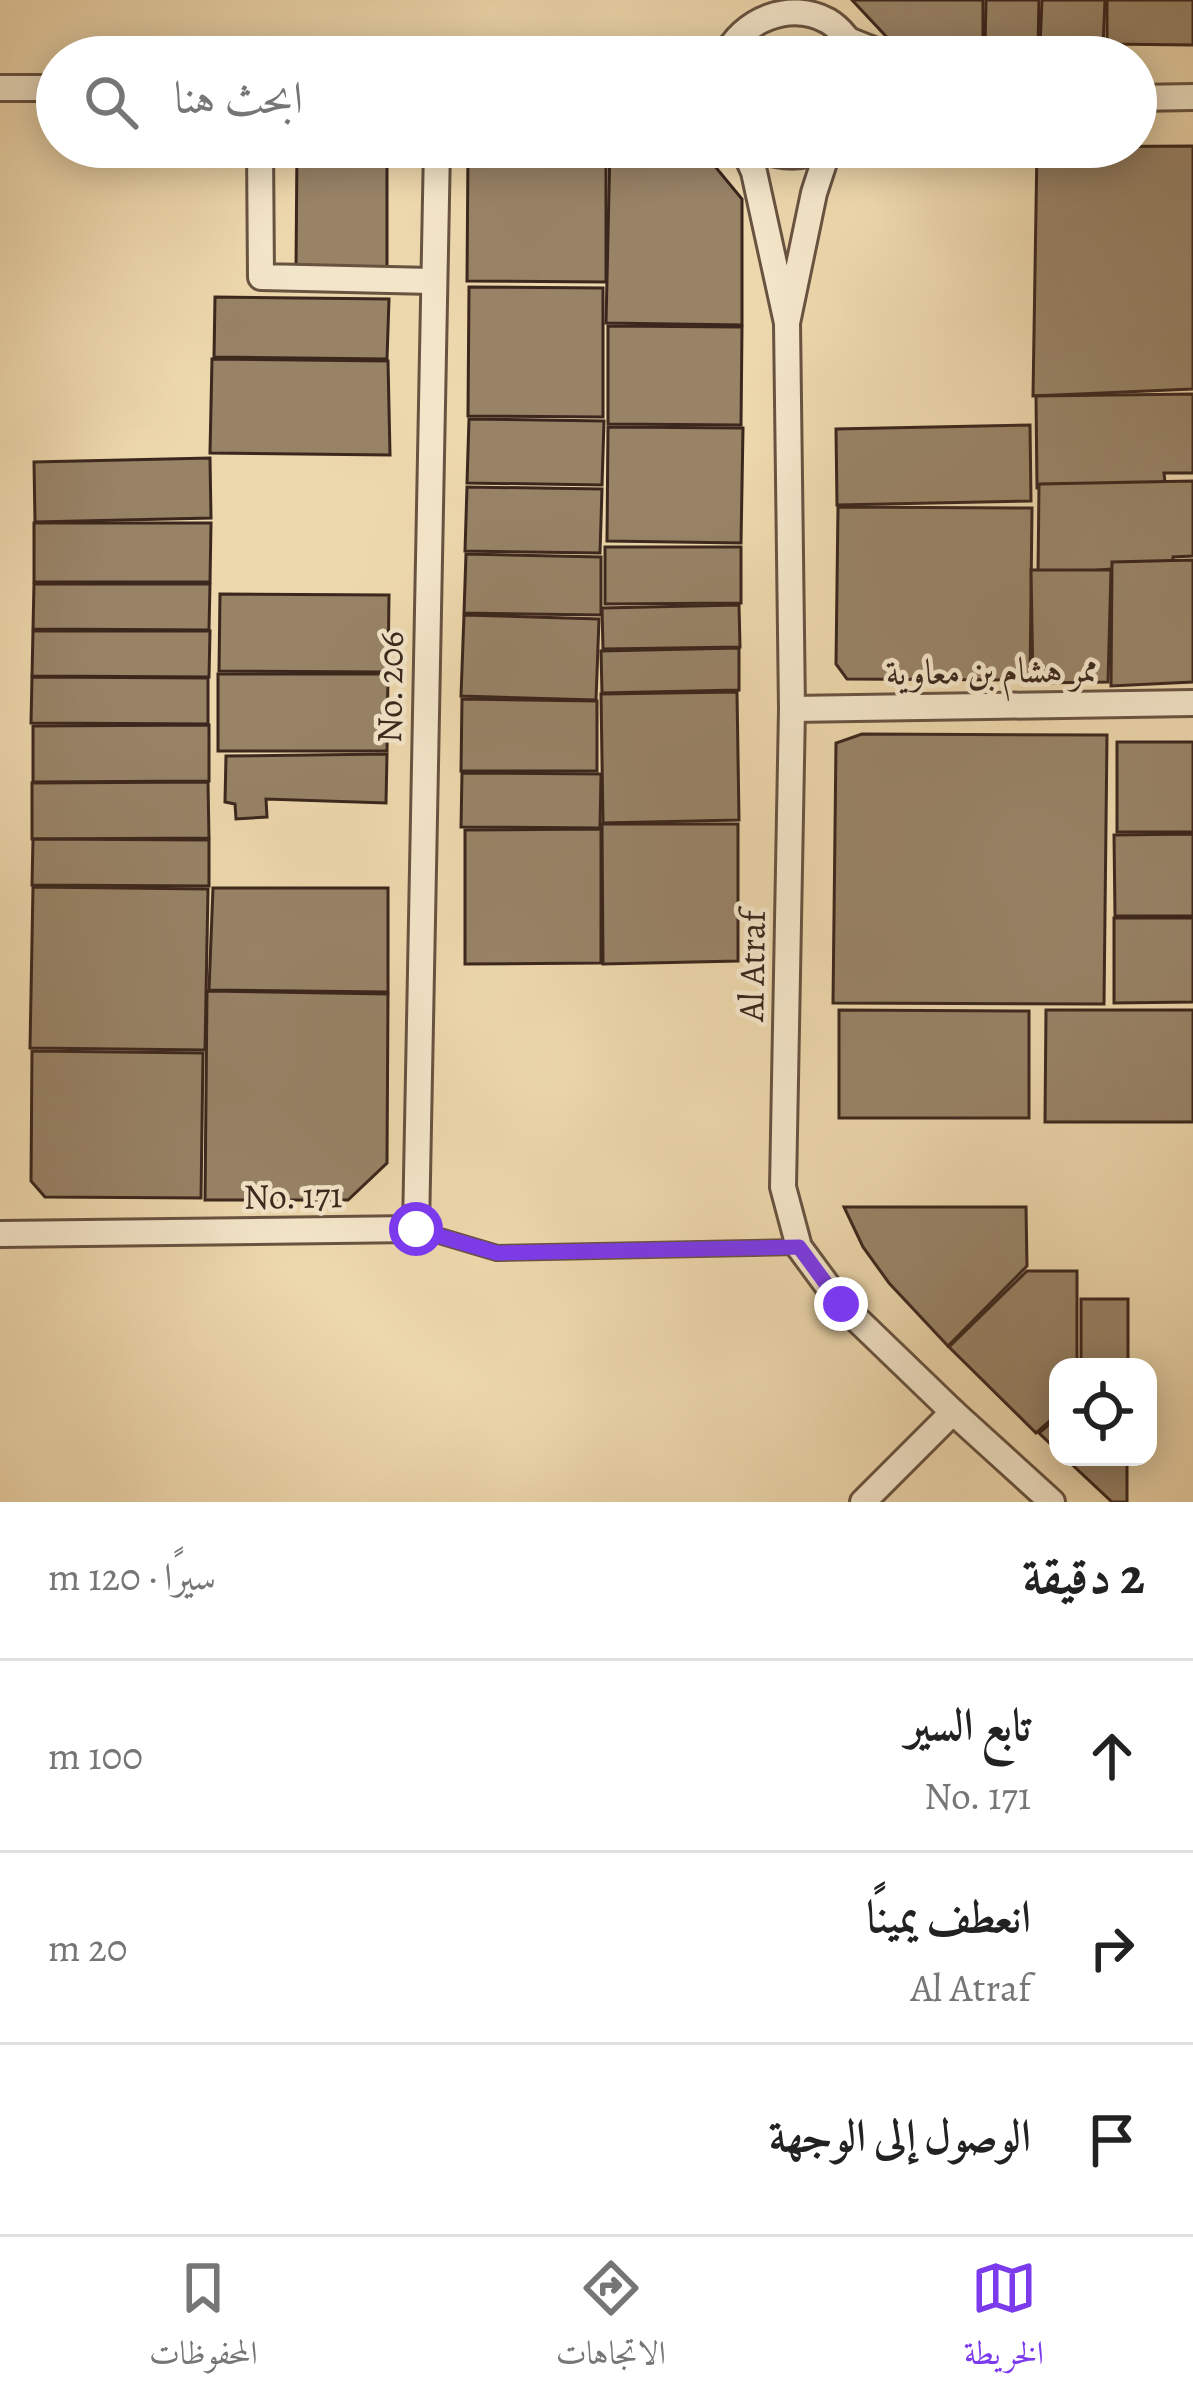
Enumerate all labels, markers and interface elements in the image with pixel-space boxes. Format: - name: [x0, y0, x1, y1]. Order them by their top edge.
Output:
- search box: [36, 36, 1157, 168]
- text: ابحث هنا: [174, 67, 303, 129]
- icon: search: [78, 69, 144, 135]
- street label: No. 206: [364, 631, 415, 743]
- street label: ممر هشام بن معاوية: [885, 644, 1099, 704]
- street label: Al Atraf: [726, 905, 777, 1023]
- street label: No. 171: [243, 1170, 343, 1221]
- route start: [389, 1202, 443, 1256]
- route end: [814, 1277, 868, 1331]
- map controls: [1049, 1358, 1157, 1466]
- button: locate: [1049, 1358, 1157, 1466]
- text: 2 دقيقة: [1022, 1541, 1145, 1611]
- text: سيرًا · 120 m: [48, 1550, 216, 1603]
- text: تابع السير: [906, 1694, 1031, 1756]
- icon: ahead: [1079, 1723, 1145, 1789]
- text: 100 m: [48, 1729, 143, 1782]
- text: No. 171: [924, 1769, 1031, 1822]
- text: انعطف يمينًا: [866, 1886, 1031, 1948]
- icon: right: [1079, 1915, 1145, 1981]
- text: 20 m: [48, 1921, 128, 1974]
- text: Al Atraf: [911, 1961, 1031, 2014]
- text: الوصول إلى الوجهة: [769, 2105, 1031, 2167]
- icon: arrive: [1079, 2107, 1145, 2173]
- tab: المحفوظات: [149, 2255, 258, 2385]
- tab: الاتجاهات: [556, 2255, 666, 2385]
- tab: الخريطة: [964, 2255, 1044, 2385]

